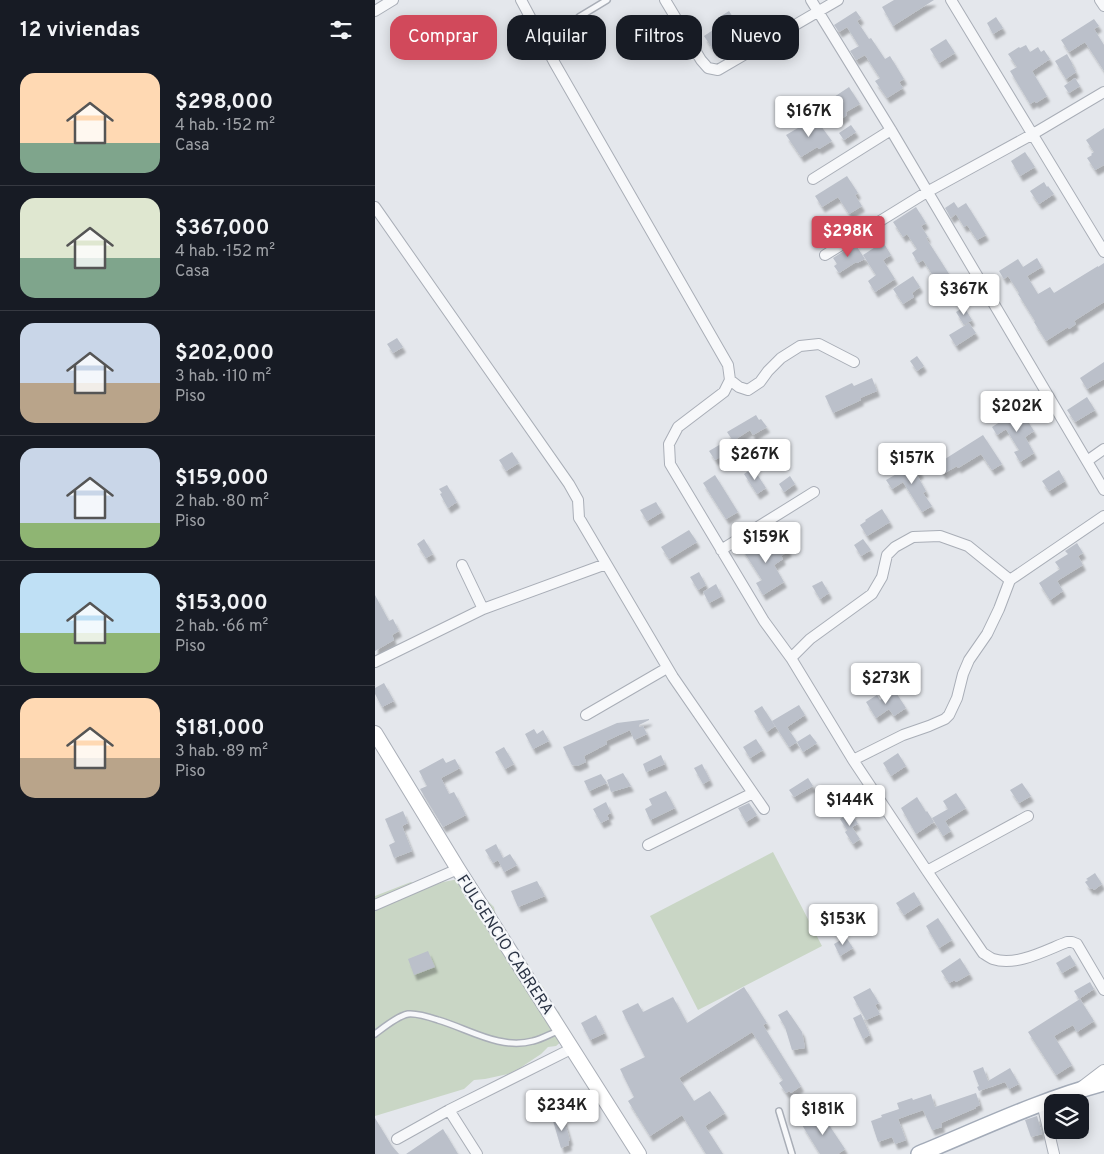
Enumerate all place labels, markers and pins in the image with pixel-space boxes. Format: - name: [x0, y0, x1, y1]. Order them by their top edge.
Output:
- pin: $167K: [774, 96, 844, 138]
- pin: $298K: [813, 216, 883, 258]
- pin: $367K: [929, 274, 999, 316]
- pin: $202K: [982, 390, 1052, 433]
- pin: $267K: [720, 438, 790, 481]
- pin: $157K: [877, 442, 947, 485]
- pin: $159K: [731, 522, 801, 564]
- pin: $273K: [851, 662, 921, 705]
- pin: $144K: [815, 784, 885, 827]
- pin: $153K: [808, 904, 878, 946]
- pin: $234K: [527, 1090, 597, 1132]
- pin: $181K: [788, 1094, 858, 1136]

